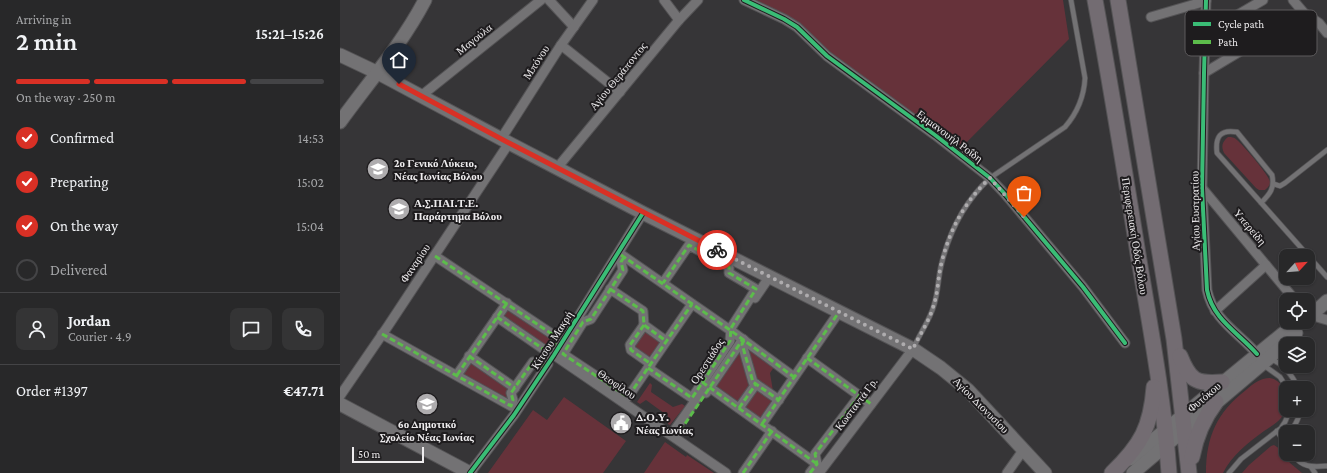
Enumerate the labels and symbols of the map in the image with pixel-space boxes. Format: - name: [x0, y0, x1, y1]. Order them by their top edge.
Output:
- legend: [1185, 10, 1317, 56]
- text: Cycle path: [1218, 18, 1264, 31]
- street label: Μαγούλα: [454, 21, 494, 57]
- text: Path: [1218, 36, 1238, 48]
- street label: Αγίου Θεράποντος: [587, 39, 649, 112]
- street label: Μπόνου: [521, 42, 552, 81]
- pin: [382, 43, 416, 84]
- street label: Εμμανουήλ Ροΐδη: [914, 107, 985, 165]
- school or university icon: 2ο Γενικό Λύκειο, Νέας Ιωνίας Βόλου: [365, 156, 391, 182]
- place label: 2ο Γενικό Λύκειο, Νέας Ιωνίας Βόλου: [394, 157, 483, 183]
- street label: Αγίου Ευστρατίου: [1188, 170, 1202, 251]
- pin: [1007, 176, 1041, 217]
- street label: Περιφερειακή Οδός Βόλου: [1120, 177, 1150, 296]
- school or university icon: Α.Σ.ΠΑΙ.Τ.Ε. Παράρτημα Βόλου: [386, 196, 412, 222]
- place label: Α.Σ.ΠΑΙ.Τ.Ε. Παράρτημα Βόλου: [414, 197, 502, 223]
- street label: Υπερείδη: [1231, 207, 1269, 248]
- courier: [697, 230, 737, 270]
- street label: Φαναρίου: [398, 241, 433, 285]
- north arrow: [1279, 249, 1315, 285]
- street label: Κίτσου Μακρή: [529, 309, 575, 371]
- street label: Ορεστιάδος: [688, 335, 727, 386]
- street label: Θεοφίλου: [596, 367, 639, 401]
- street label: Κωσταντά Γρ.: [832, 375, 880, 433]
- street label: Αγίου Διονυσίου: [951, 375, 1012, 436]
- street label: Φυτόκου: [1185, 379, 1223, 414]
- school or university icon: 6ο Δημοτικό Σχολείο Νέας Ιωνίας: [414, 391, 440, 417]
- public building icon: Δ.Ο.Υ. Νέας Ιωνίας: [608, 410, 634, 436]
- place label: Δ.Ο.Υ. Νέας Ιωνίας: [636, 411, 693, 437]
- place label: 6ο Δημοτικό Σχολείο Νέας Ιωνίας: [380, 418, 474, 444]
- scale bar: [352, 445, 424, 464]

